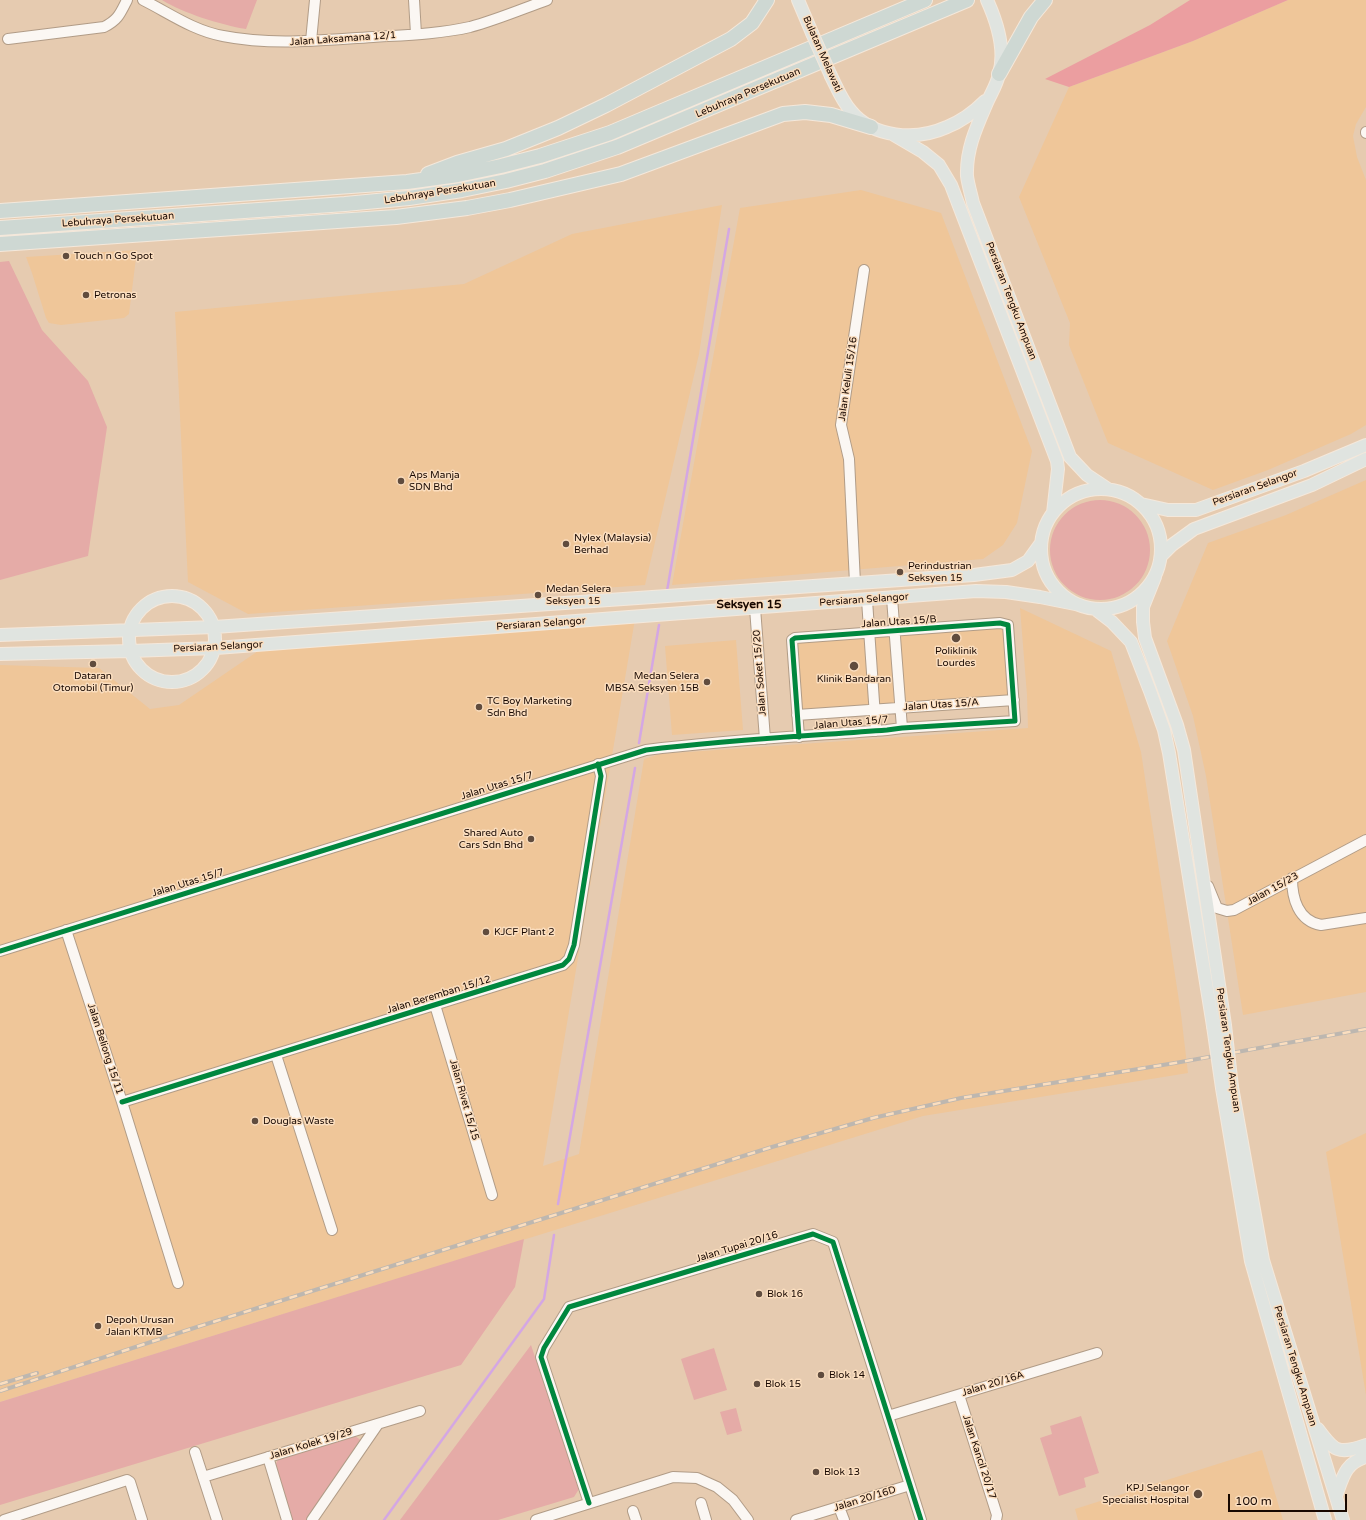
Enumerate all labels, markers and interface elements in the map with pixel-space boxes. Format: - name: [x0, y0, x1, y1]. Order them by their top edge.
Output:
- street label: Bulatan Melawati: [800, 14, 844, 94]
- street label: Jalan Laksamana 12/1: [289, 29, 397, 49]
- street label: Lebuhraya Persekutuan: [694, 66, 802, 120]
- street label: Lebuhraya Persekutuan: [384, 177, 496, 207]
- street label: Lebuhraya Persekutuan: [61, 210, 175, 230]
- street label: Persiaran Tengku Ampuan: [983, 240, 1039, 362]
- place label: Touch n Go Spot: [74, 250, 153, 262]
- marker: Touch n Go Spot: [61, 251, 71, 261]
- place label: Petronas: [94, 289, 136, 301]
- marker: Petronas: [81, 290, 91, 300]
- street label: Jalan Keluli 15/16: [836, 336, 860, 422]
- street label: Persiaran Selangor: [1211, 467, 1299, 509]
- place label: Aps Manja SDN Bhd: [409, 469, 460, 492]
- marker: Aps Manja SDN Bhd: [396, 476, 406, 486]
- place label: Nylex (Malaysia) Berhad: [574, 532, 651, 556]
- marker: Nylex (Malaysia) Berhad: [561, 539, 571, 549]
- place label: Perindustrian Seksyen 15: [908, 560, 972, 584]
- marker: Perindustrian Seksyen 15: [895, 567, 905, 577]
- place label: Medan Selera Seksyen 15: [546, 583, 611, 606]
- marker: Medan Selera Seksyen 15: [533, 590, 543, 600]
- street label: Persiaran Selangor: [819, 591, 909, 609]
- district label: Seksyen 15: [716, 598, 782, 612]
- street label: Jalan Utas 15/B: [861, 613, 937, 631]
- street label: Persiaran Selangor: [496, 615, 586, 633]
- street label: Jalan Soket 15/20: [751, 630, 769, 716]
- marker: Poliklinik Lourdes: [950, 632, 962, 644]
- street label: Persiaran Selangor: [173, 639, 263, 655]
- place label: Poliklinik Lourdes: [935, 645, 977, 668]
- marker: Dataran Otomobil (Timur): [88, 659, 98, 669]
- marker: Klinik Bandaran: [848, 660, 860, 672]
- place label: Dataran Otomobil (Timur): [53, 670, 133, 694]
- place label: Medan Selera MBSA Seksyen 15B: [605, 670, 699, 694]
- place label: Klinik Bandaran: [817, 673, 891, 685]
- marker: Medan Selera MBSA Seksyen 15B: [702, 677, 712, 687]
- place label: TC Boy Marketing Sdn Bhd: [487, 695, 572, 718]
- street label: Jalan Utas 15/A: [903, 696, 979, 714]
- marker: TC Boy Marketing Sdn Bhd: [474, 702, 484, 712]
- street label: Jalan Utas 15/7: [813, 714, 889, 732]
- street label: Jalan Utas 15/7: [459, 769, 535, 803]
- place label: Shared Auto Cars Sdn Bhd: [459, 827, 523, 850]
- marker: Shared Auto Cars Sdn Bhd: [526, 834, 536, 844]
- street label: Jalan Utas 15/7: [150, 866, 226, 900]
- street label: Jalan 15/23: [1245, 870, 1301, 908]
- place label: KJCF Plant 2: [494, 926, 554, 938]
- marker: KJCF Plant 2: [481, 927, 491, 937]
- street label: Jalan Beremban 15/12: [385, 973, 493, 1017]
- street label: Persiaran Tengku Ampuan: [1213, 987, 1243, 1113]
- street label: Jalan Beliong 15/11: [85, 1002, 125, 1096]
- street label: Jalan Rivet 15/15: [447, 1058, 481, 1142]
- place label: Douglas Waste: [263, 1115, 334, 1127]
- marker: Douglas Waste: [250, 1116, 260, 1126]
- street label: Jalan Tupai 20/16: [694, 1229, 780, 1265]
- place label: Blok 16: [767, 1288, 803, 1300]
- marker: Blok 16: [754, 1289, 764, 1299]
- street label: Persiaran Tengku Ampuan: [1271, 1304, 1319, 1428]
- place label: Depoh Urusan Jalan KTMB: [106, 1314, 174, 1338]
- marker: Depoh Urusan Jalan KTMB: [93, 1321, 103, 1331]
- place label: Blok 14: [829, 1369, 865, 1381]
- street label: Jalan 20/16A: [961, 1369, 1025, 1399]
- marker: Blok 14: [816, 1370, 826, 1380]
- place label: Blok 15: [765, 1378, 801, 1390]
- marker: Blok 15: [752, 1379, 762, 1389]
- street label: Jalan Kancil 20/17: [960, 1413, 998, 1501]
- street label: Jalan Kolek 19/29: [268, 1426, 354, 1462]
- place label: Blok 13: [824, 1466, 860, 1478]
- marker: Blok 13: [811, 1467, 821, 1477]
- place label: KPJ Selangor Specialist Hospital: [1102, 1482, 1189, 1506]
- street label: Jalan 20/16D: [833, 1484, 897, 1514]
- scale bar: [1230, 1486, 1349, 1512]
- marker: KPJ Selangor Specialist Hospital: [1192, 1488, 1204, 1500]
- text: 100 m: [1235, 1494, 1272, 1508]

